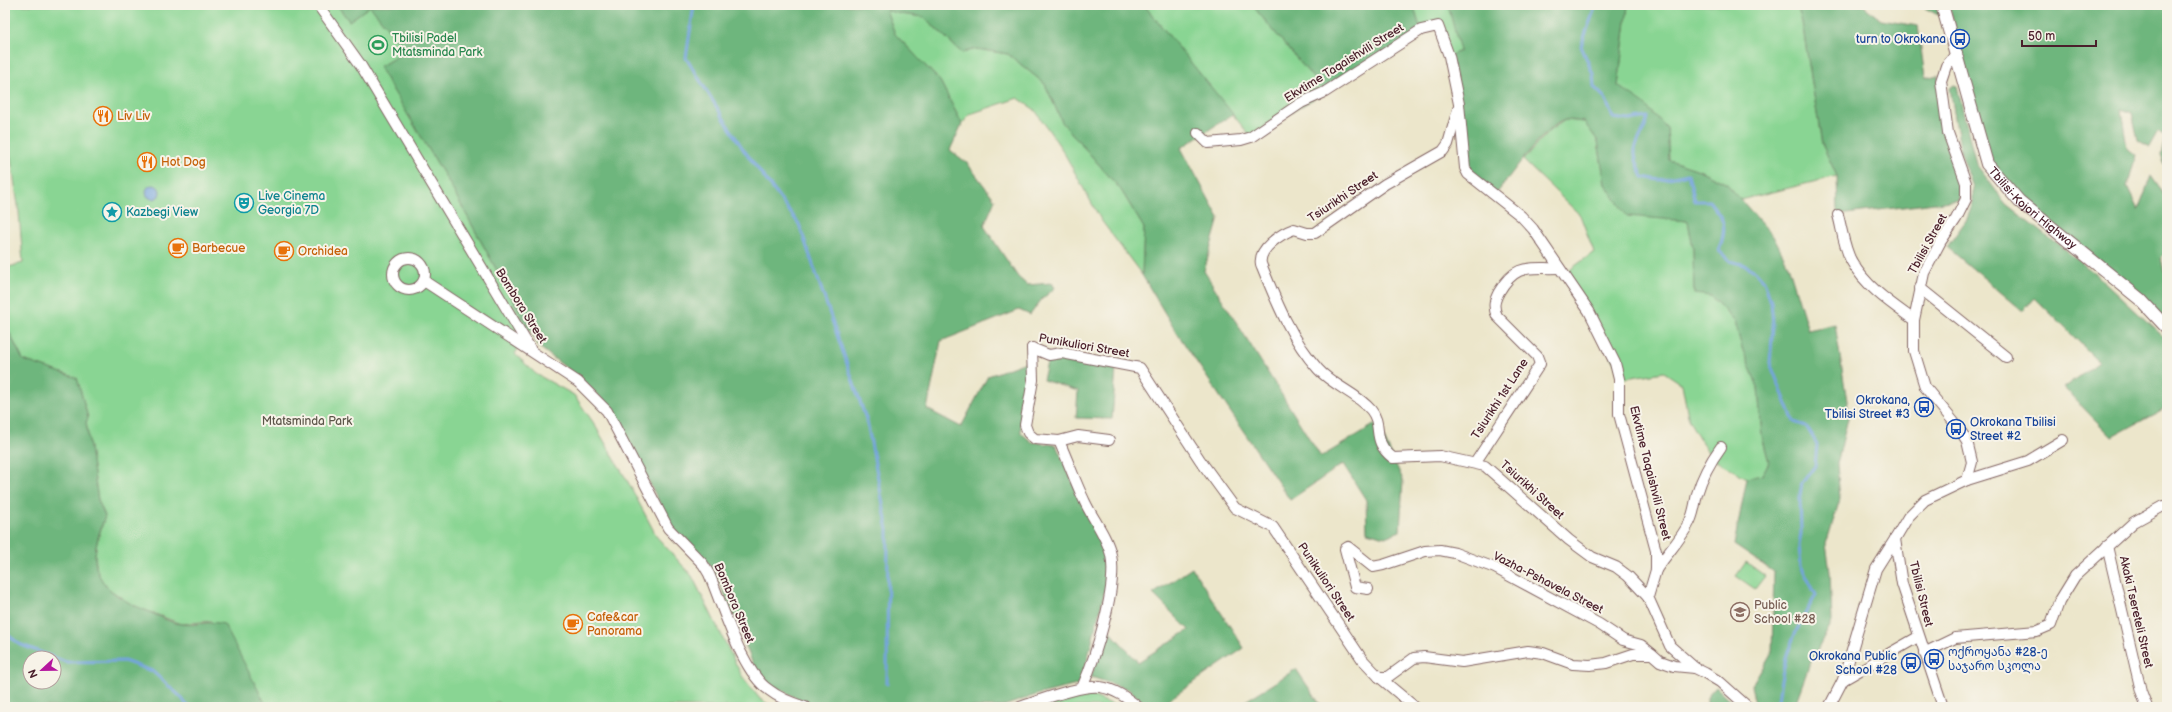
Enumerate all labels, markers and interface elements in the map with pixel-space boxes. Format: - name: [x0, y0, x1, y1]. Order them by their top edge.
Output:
- street label: Ekvtime Taqaishvili Street: [1282, 20, 1407, 106]
- scale bar: [2022, 22, 2096, 48]
- bus stop icon: turn to Okrokana: [1949, 28, 1971, 50]
- text: 50 m: [2028, 29, 2055, 44]
- place label: Tbilisi Padel Mtatsminda Park: [392, 31, 483, 60]
- place label: turn to Okrokana: [1856, 32, 1946, 47]
- sports icon: Tbilisi Padel Mtatsminda Park: [367, 34, 389, 56]
- restaurant icon: Liv Liv: [92, 105, 114, 127]
- place label: Liv Liv: [117, 109, 151, 124]
- restaurant icon: Hot Dog: [136, 151, 158, 173]
- place label: Hot Dog: [161, 155, 206, 170]
- street label: Tbilisi-Kojori Highway: [1985, 164, 2080, 253]
- street label: Tsiurikhi Street: [1305, 168, 1381, 226]
- place label: Live Cinema Georgia 7D: [258, 189, 325, 218]
- theatre icon: Live Cinema Georgia 7D: [233, 192, 255, 214]
- place icon: Kazbegi View: [101, 201, 123, 223]
- place label: Kazbegi View: [126, 205, 198, 220]
- street label: Tbilisi Street: [1905, 211, 1951, 277]
- cafe icon: Barbecue: [167, 237, 189, 259]
- cafe icon: Orchidea: [273, 240, 295, 262]
- place label: Barbecue: [192, 241, 245, 256]
- place label: Orchidea: [298, 244, 348, 259]
- street label: Bombora Street: [492, 266, 550, 346]
- street label: Punikuliori Street: [1038, 331, 1131, 361]
- street label: Tsiurikhi 1st Lane: [1468, 356, 1532, 442]
- place label: Okrokana, Tbilisi Street #3: [1825, 393, 1910, 422]
- bus stop icon: Okrokana, Tbilisi Street #3: [1913, 396, 1935, 418]
- street label: Ekvtime Taqaishvili Street: [1626, 404, 1674, 542]
- park label: Mtatsminda Park: [262, 414, 352, 429]
- place label: Okrokana Tbilisi Street #2: [1970, 415, 2056, 444]
- bus stop icon: Okrokana Tbilisi Street #2: [1945, 418, 1967, 440]
- street label: Tsiurikhi Street: [1497, 457, 1567, 523]
- street label: Punikuliori Street: [1294, 540, 1358, 624]
- street label: Vazha-Pshavela Street: [1490, 549, 1606, 617]
- street label: Akaki Tsereteli Street: [2116, 554, 2156, 670]
- street label: Tbilisi Street: [1906, 560, 1936, 629]
- street label: Bombora Street: [710, 561, 758, 646]
- place label: Public School #28: [1754, 598, 1816, 627]
- school or university icon: Public School #28: [1729, 601, 1751, 623]
- place label: Cafe&car Panorama: [587, 610, 642, 639]
- cafe icon: Cafe&car Panorama: [562, 613, 584, 635]
- place label: ოქროყანა #28-ე საჯარო სკოლა: [1948, 645, 2048, 674]
- bus stop icon: ოქროყანა #28-ე საჯარო სკოლა: [1923, 648, 1945, 670]
- place label: Okrokana Public School #28: [1809, 649, 1897, 678]
- north arrow: [22, 650, 62, 690]
- bus stop icon: Okrokana Public School #28: [1900, 652, 1922, 674]
- text: N: [26, 667, 41, 680]

